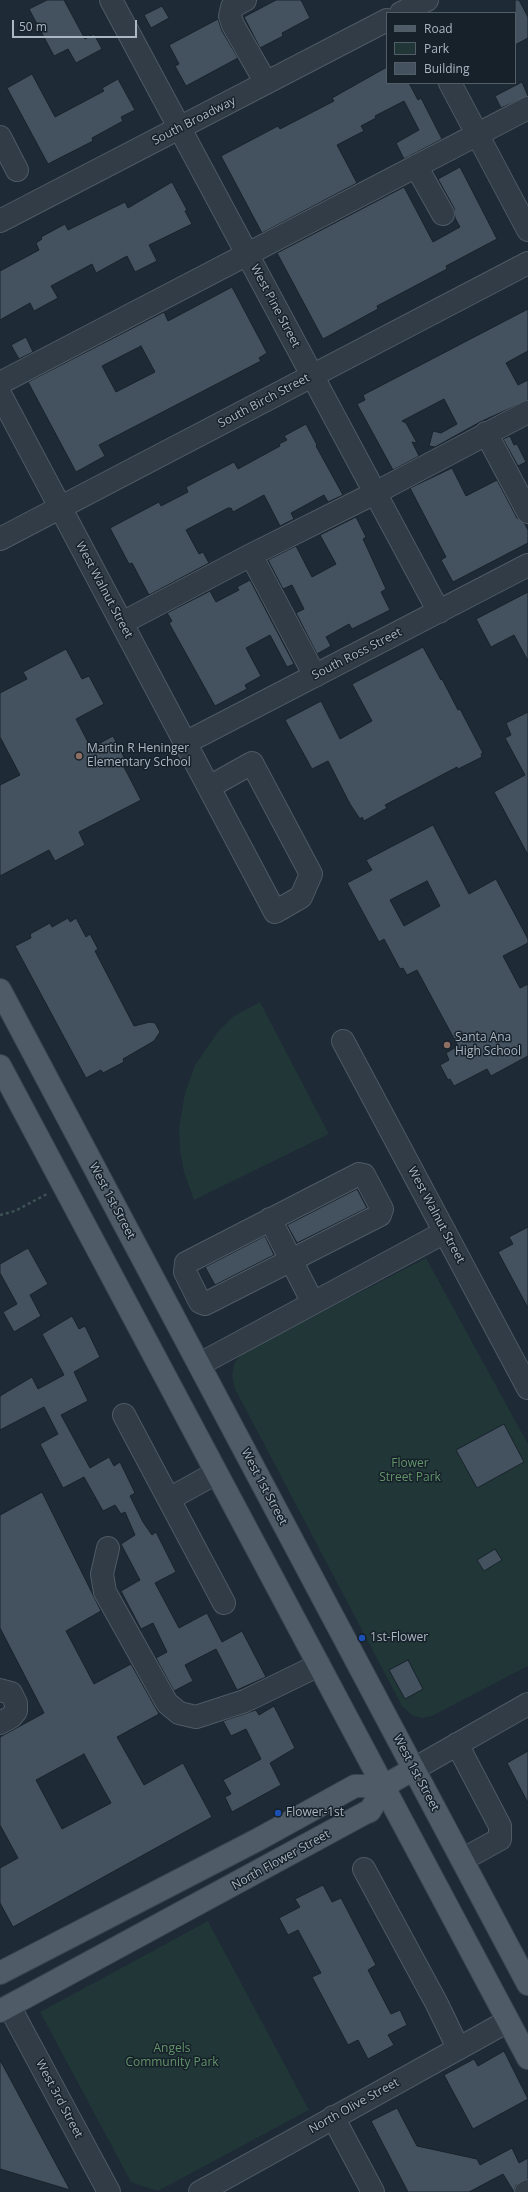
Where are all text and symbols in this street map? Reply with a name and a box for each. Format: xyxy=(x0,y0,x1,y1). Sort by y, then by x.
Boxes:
scale bar xyxy=(14,12,139,38)
legend xyxy=(386,12,516,84)
text: 50 m xyxy=(19,18,47,35)
text: Road xyxy=(424,20,453,37)
text: Park xyxy=(424,40,449,57)
text: Building xyxy=(424,60,469,77)
street label: South Broadway xyxy=(150,94,238,148)
street label: West Pine Street xyxy=(247,262,303,350)
street label: South Birch Street xyxy=(216,371,312,431)
street label: West Walnut Street xyxy=(72,539,136,641)
street label: South Ross Street xyxy=(310,625,404,683)
place label: Martin R Heninger Elementary School xyxy=(87,742,191,770)
marker: Martin R Heninger Elementary School xyxy=(74,751,84,761)
place label: Santa Ana High School xyxy=(455,1031,521,1059)
marker: Santa Ana High School xyxy=(442,1040,452,1050)
street label: West 1st Street xyxy=(86,1160,138,1242)
street label: West Walnut Street xyxy=(404,1164,468,1266)
street label: West 1st Street xyxy=(238,1446,290,1528)
park label: Flower Street Park xyxy=(379,1457,441,1485)
place label: 1st-Flower xyxy=(370,1631,428,1645)
marker: 1st-Flower xyxy=(357,1633,367,1643)
street label: West 1st Street xyxy=(390,1732,442,1814)
place label: Flower-1st xyxy=(286,1806,344,1820)
marker: Flower-1st xyxy=(273,1808,283,1818)
street label: North Flower Street xyxy=(229,1827,333,1893)
park label: Angels Community Park xyxy=(125,2042,219,2070)
street label: West 3rd Street xyxy=(32,2057,86,2141)
street label: North Olive Street xyxy=(306,2075,402,2137)

